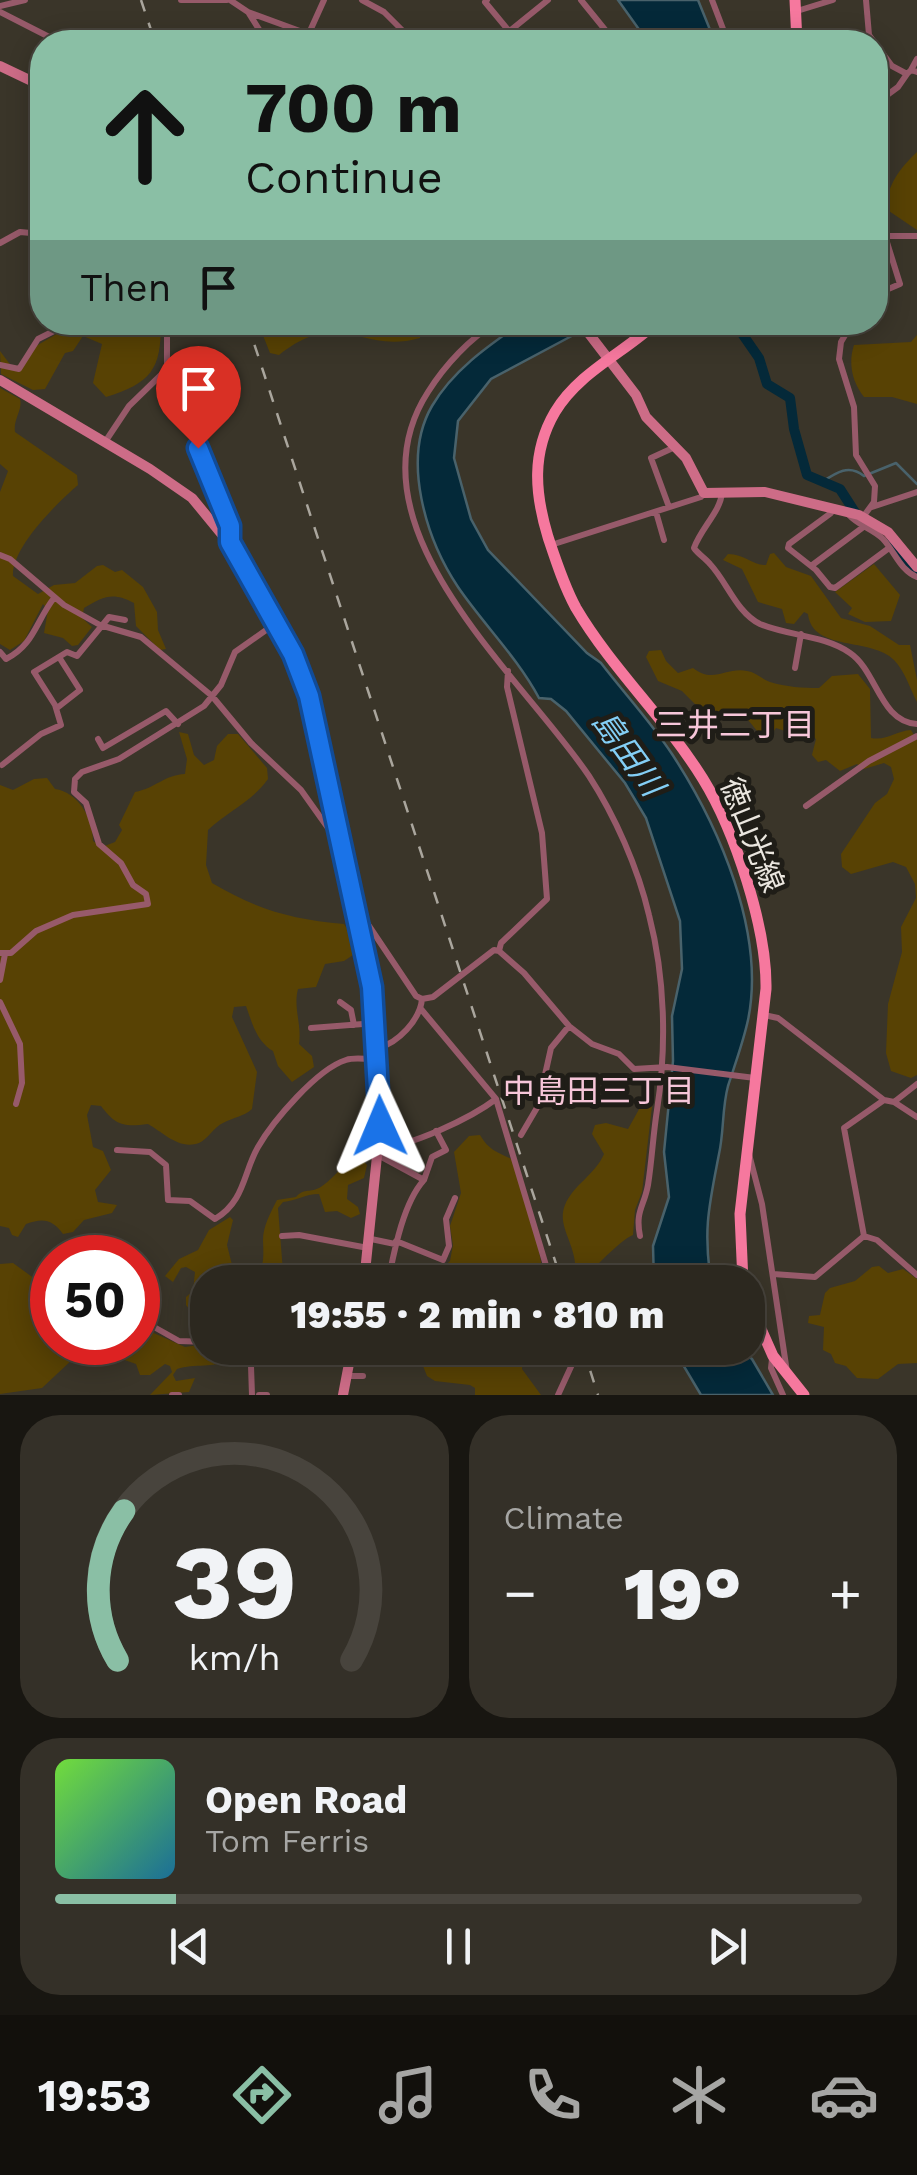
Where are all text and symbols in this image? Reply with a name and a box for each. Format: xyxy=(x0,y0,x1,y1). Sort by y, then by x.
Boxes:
text: 700 m xyxy=(245,67,462,149)
icon: ahead xyxy=(80,70,210,200)
text: Continue xyxy=(245,151,443,204)
icon: arrive xyxy=(191,260,246,315)
text: Then xyxy=(80,266,171,310)
pin xyxy=(156,346,241,449)
icon: arrive xyxy=(171,361,226,416)
water label: 島田川 xyxy=(584,703,673,805)
district label: 三井二丁目 xyxy=(655,706,815,744)
street label: 徳山光線 xyxy=(714,773,791,897)
district label: 中島田三丁目 xyxy=(503,1072,695,1110)
position arrow xyxy=(328,1074,432,1178)
speed limit sign: 50 xyxy=(30,1235,160,1365)
text: 19:55 · 2 min · 810 m xyxy=(291,1293,664,1337)
text: Climate xyxy=(504,1499,624,1537)
text: 39 xyxy=(171,1521,297,1643)
text: 19° xyxy=(624,1549,742,1637)
text: − xyxy=(504,1561,537,1625)
text: + xyxy=(829,1561,862,1625)
text: km/h xyxy=(188,1637,280,1679)
text: Open Road xyxy=(205,1778,407,1822)
text: Tom Ferris xyxy=(205,1822,369,1860)
icon: previous xyxy=(162,1919,217,1974)
icon: pause xyxy=(431,1919,486,1974)
icon: next xyxy=(700,1919,755,1974)
icon: directions xyxy=(227,2060,297,2130)
icon: music xyxy=(373,2060,443,2130)
icon: phone xyxy=(518,2060,588,2130)
icon: climate xyxy=(664,2060,734,2130)
icon: car xyxy=(809,2060,879,2130)
text: 19:53 xyxy=(38,2069,151,2122)

